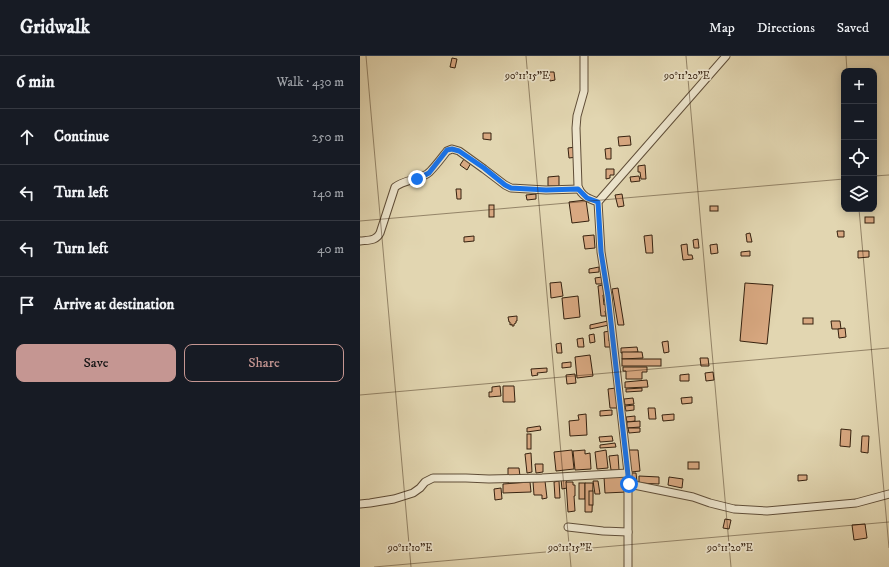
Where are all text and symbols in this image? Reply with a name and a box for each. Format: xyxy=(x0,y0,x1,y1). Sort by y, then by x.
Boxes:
text: Gridwalk xyxy=(20,16,90,39)
text: Map xyxy=(709,19,735,37)
text: Directions xyxy=(757,19,815,37)
text: Saved xyxy=(837,19,869,37)
map controls xyxy=(841,68,877,212)
button: + xyxy=(841,68,877,104)
text: 90°11'15"E xyxy=(504,70,549,82)
text: 90°11'20"E xyxy=(663,70,710,82)
text: 6 min xyxy=(16,71,55,93)
text: Walk · 430 m xyxy=(276,74,344,90)
button: − xyxy=(841,104,877,140)
icon: ahead xyxy=(16,126,38,148)
text: Continue xyxy=(54,127,109,146)
text: 250 m xyxy=(312,129,344,145)
button: locate xyxy=(841,140,877,176)
route end xyxy=(408,170,426,188)
button: layers xyxy=(841,176,877,212)
icon: left xyxy=(16,182,38,204)
text: Turn left xyxy=(54,183,108,202)
text: 140 m xyxy=(312,185,344,201)
icon: left xyxy=(16,238,38,260)
text: Turn left xyxy=(54,239,108,258)
text: 40 m xyxy=(317,241,344,257)
icon: arrive xyxy=(16,294,38,316)
text: Arrive at destination xyxy=(54,295,174,314)
button: Save xyxy=(16,344,176,382)
button: Share xyxy=(184,344,344,382)
route start xyxy=(620,475,638,493)
text: 90°11'10"E xyxy=(387,542,432,554)
text: 90°11'15"E xyxy=(547,542,592,554)
text: 90°11'20"E xyxy=(706,542,753,554)

